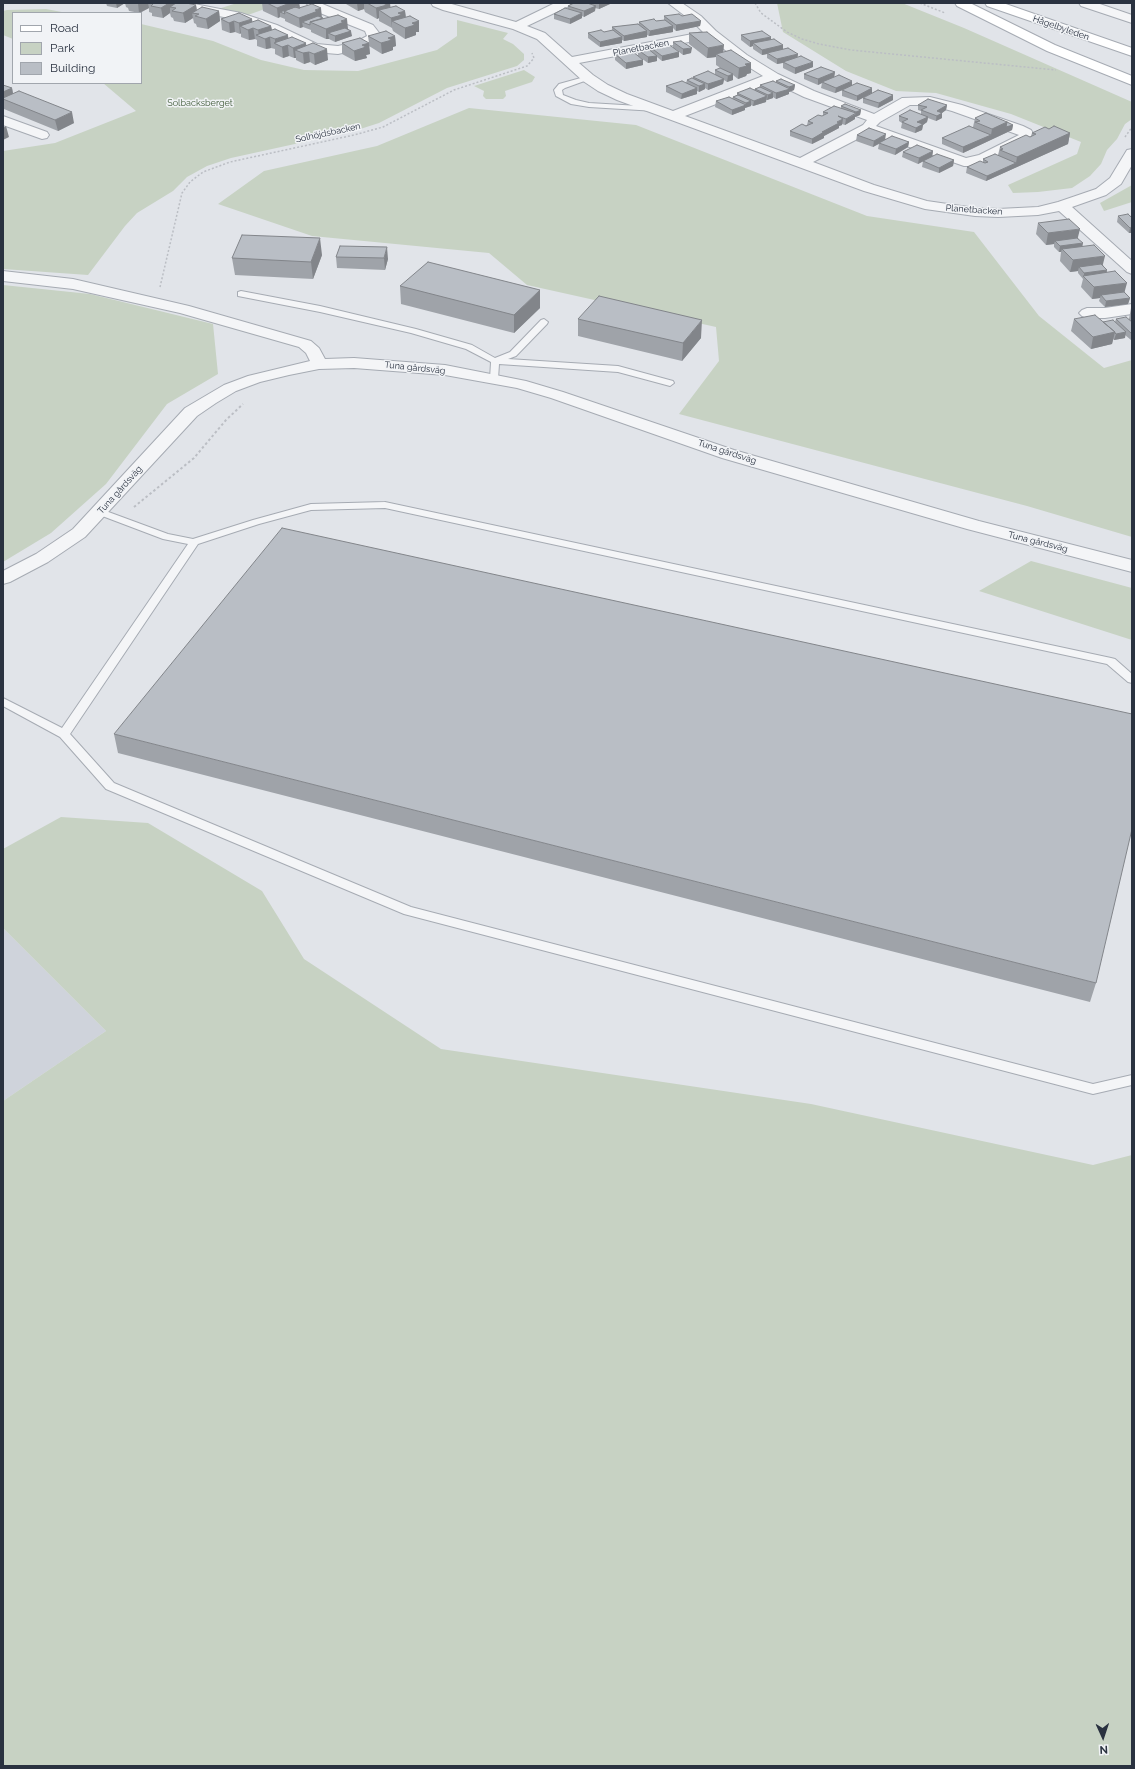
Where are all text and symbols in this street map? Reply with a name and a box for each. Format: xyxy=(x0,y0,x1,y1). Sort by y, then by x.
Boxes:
legend xyxy=(12,12,142,84)
street label: Hågelbyleden xyxy=(1031,13,1091,43)
text: Road xyxy=(50,21,79,35)
street label: Planetbacken xyxy=(612,37,670,59)
text: Park xyxy=(50,41,75,55)
text: Building xyxy=(50,61,96,75)
park label: Solbacksberget xyxy=(167,98,233,108)
street label: Solhöjdsbacken xyxy=(294,121,362,145)
street label: Planetbacken xyxy=(945,203,1003,217)
street label: Tuna gårdsväg xyxy=(384,359,446,377)
street label: Tuna gårdsväg xyxy=(696,437,758,467)
street label: Tuna gårdsväg xyxy=(96,464,144,516)
street label: Tuna gårdsväg xyxy=(1007,529,1069,555)
north arrow xyxy=(1083,1717,1123,1757)
text: N xyxy=(1099,1743,1108,1756)

